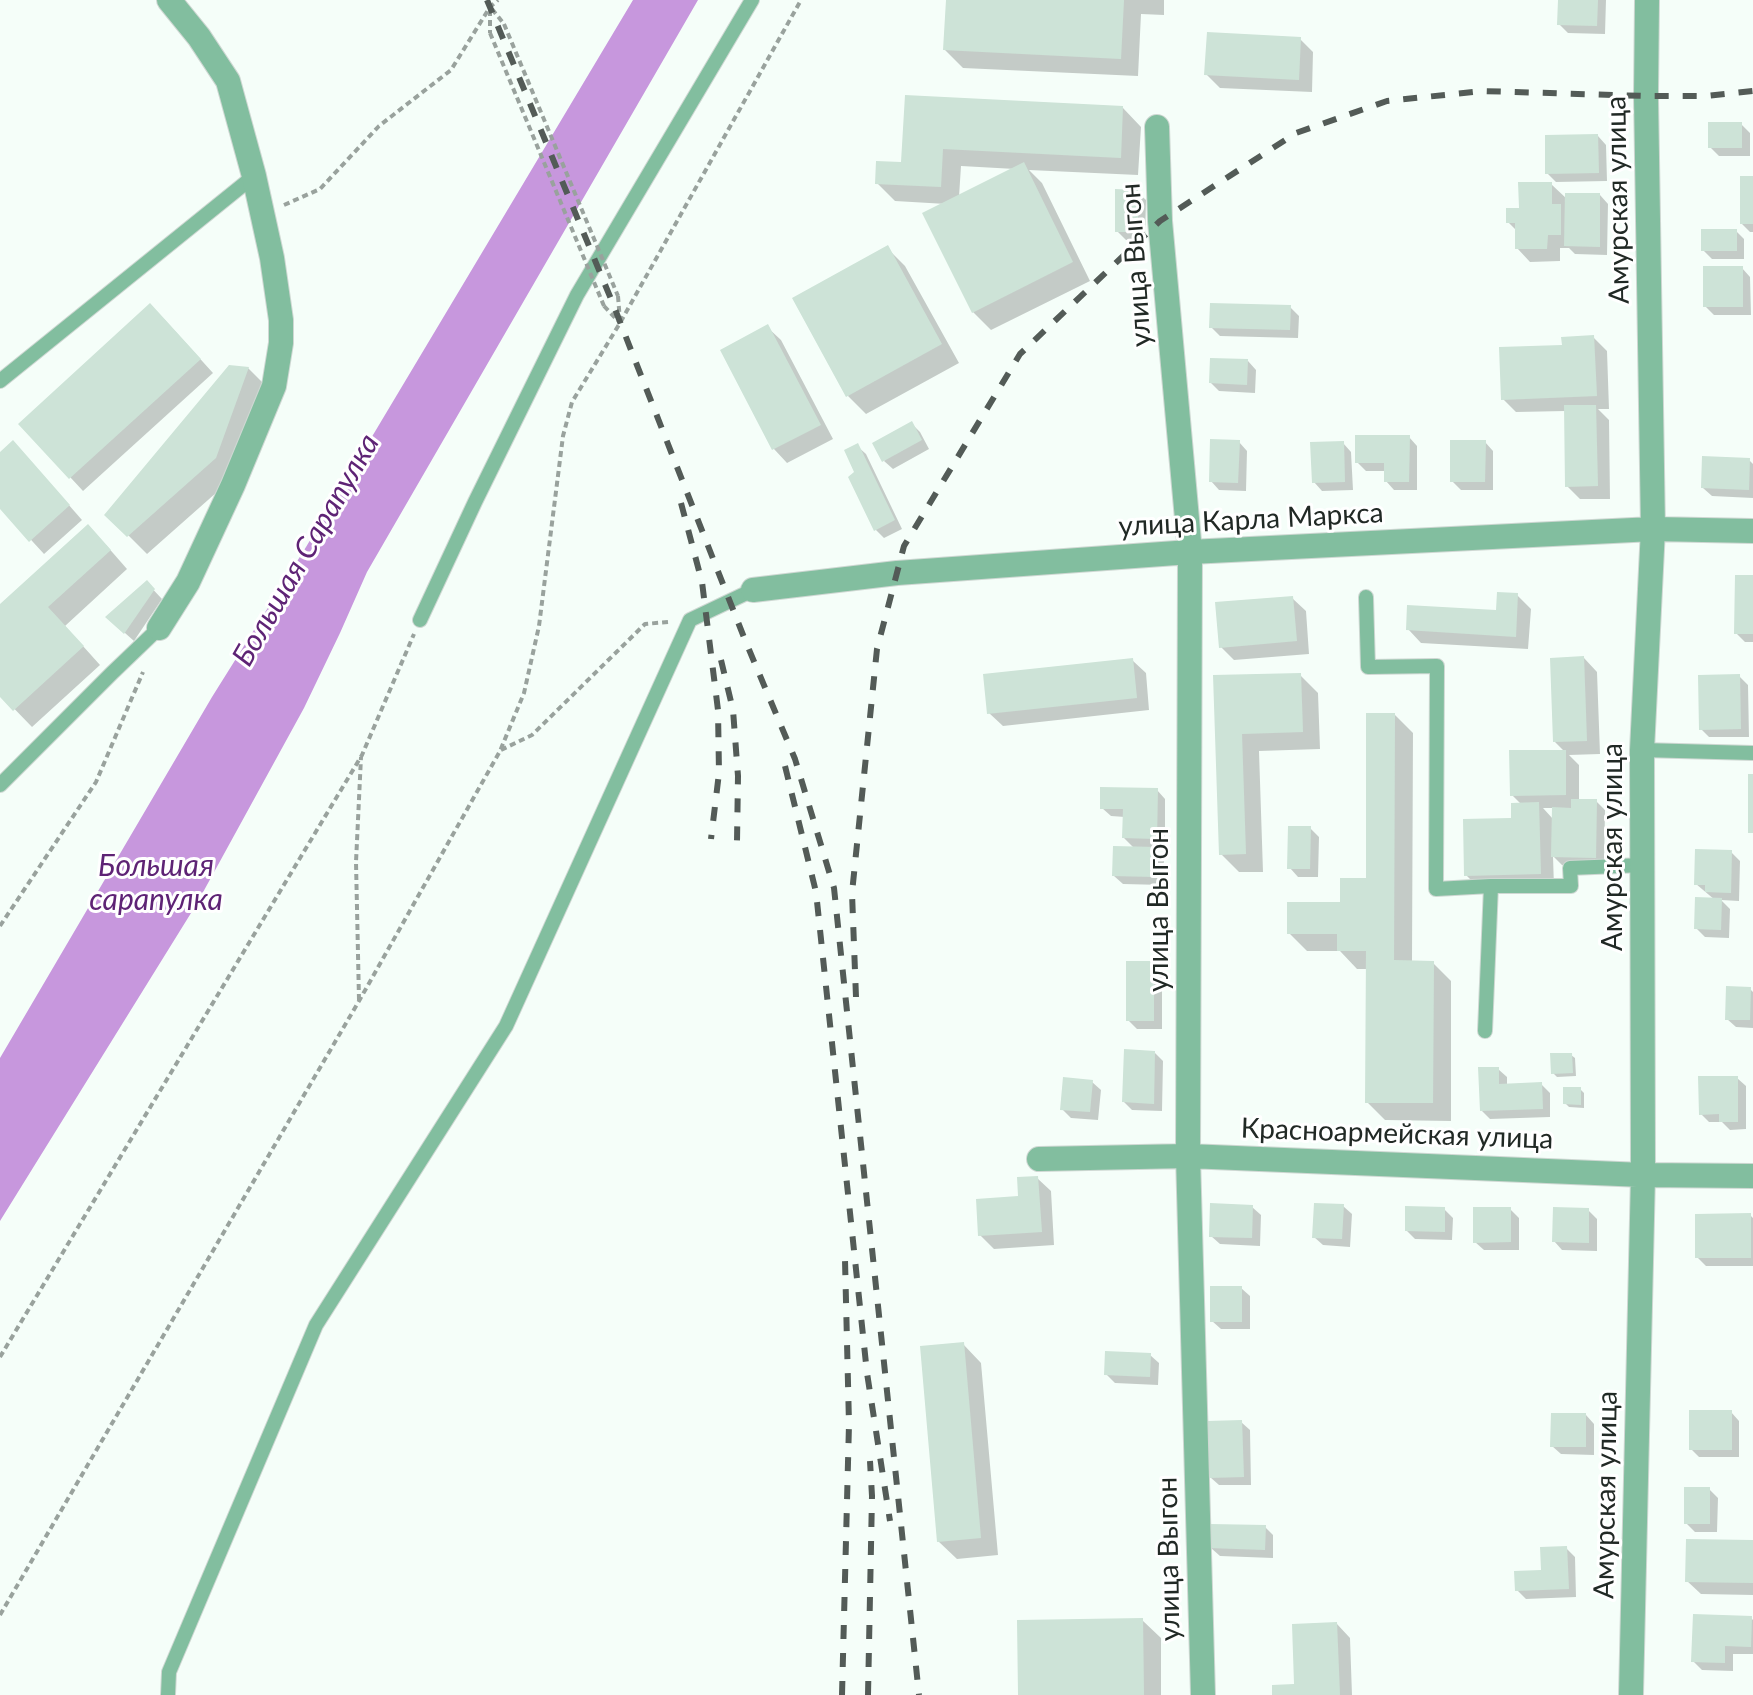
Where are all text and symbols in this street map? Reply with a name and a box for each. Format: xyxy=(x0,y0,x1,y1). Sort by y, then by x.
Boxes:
street label: Амурская улица xyxy=(1599,96,1637,304)
street label: улица Выгон xyxy=(1114,182,1158,348)
water label: Большая Сарапулка xyxy=(225,428,387,672)
street label: улица Карла Маркса xyxy=(1118,496,1384,544)
street label: Амурская улица xyxy=(1596,743,1630,951)
street label: улица Выгон xyxy=(1142,828,1176,992)
water label: Большая сарапулка xyxy=(89,848,223,918)
street label: Красноармейская улица xyxy=(1240,1112,1554,1156)
street label: Амурская улица xyxy=(1587,1391,1625,1599)
street label: улица Выгон xyxy=(1151,1477,1187,1641)

